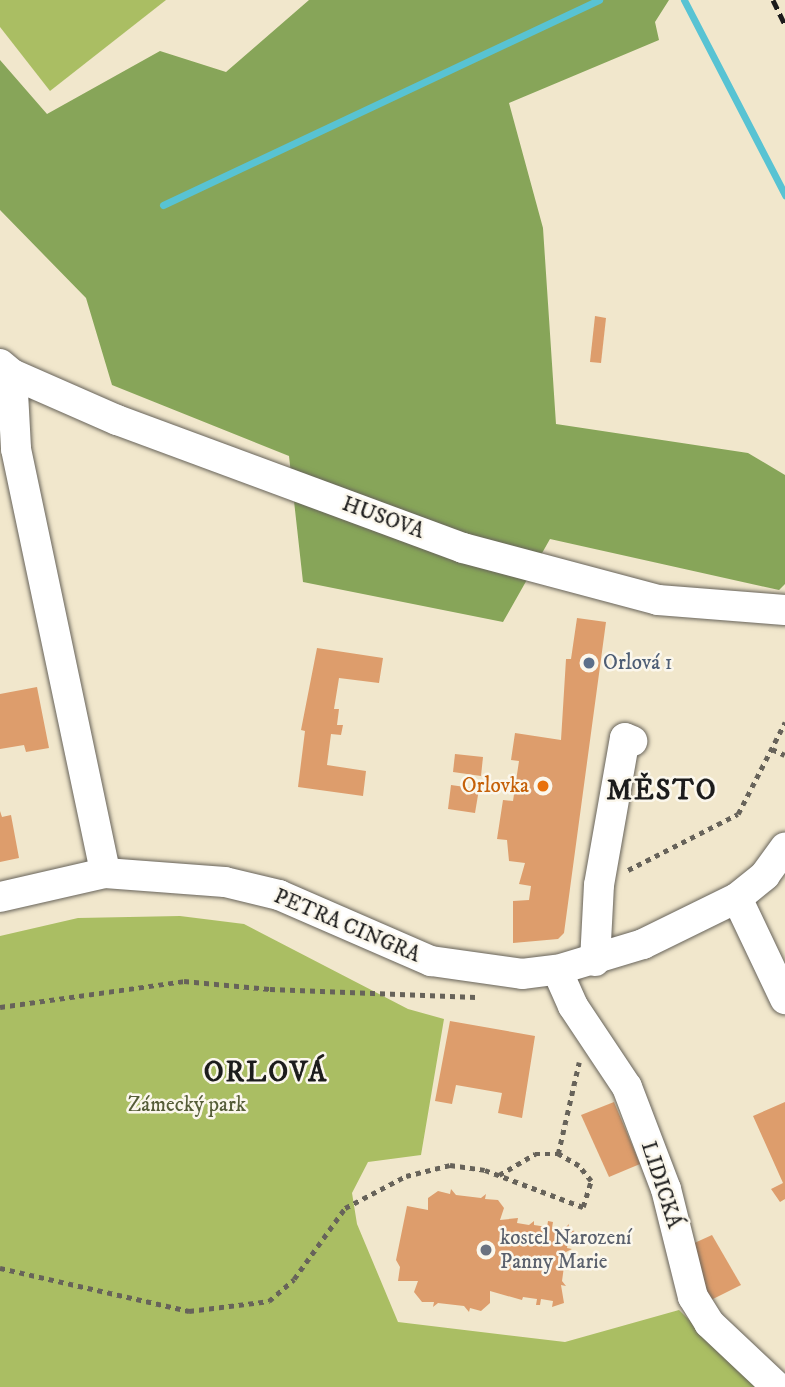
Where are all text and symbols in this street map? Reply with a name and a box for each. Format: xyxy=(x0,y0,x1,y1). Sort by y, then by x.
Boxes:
street label: HUSOVA xyxy=(339,492,427,544)
place label: Orlová 1 xyxy=(603,650,672,676)
marker: Orlová 1 xyxy=(581,655,597,671)
place label: Orlovka xyxy=(462,773,529,799)
district label: MĚSTO xyxy=(607,774,717,808)
marker: Orlovka xyxy=(535,778,551,794)
street label: PETRA CINGRA xyxy=(270,884,424,968)
district label: ORLOVÁ xyxy=(205,1056,327,1090)
park label: Zámecký park xyxy=(128,1092,246,1118)
street label: LIDICKÁ xyxy=(635,1138,687,1232)
place label: kostel Narození Panny Marie xyxy=(500,1225,632,1275)
marker: kostel Narození Panny Marie xyxy=(478,1242,494,1258)

